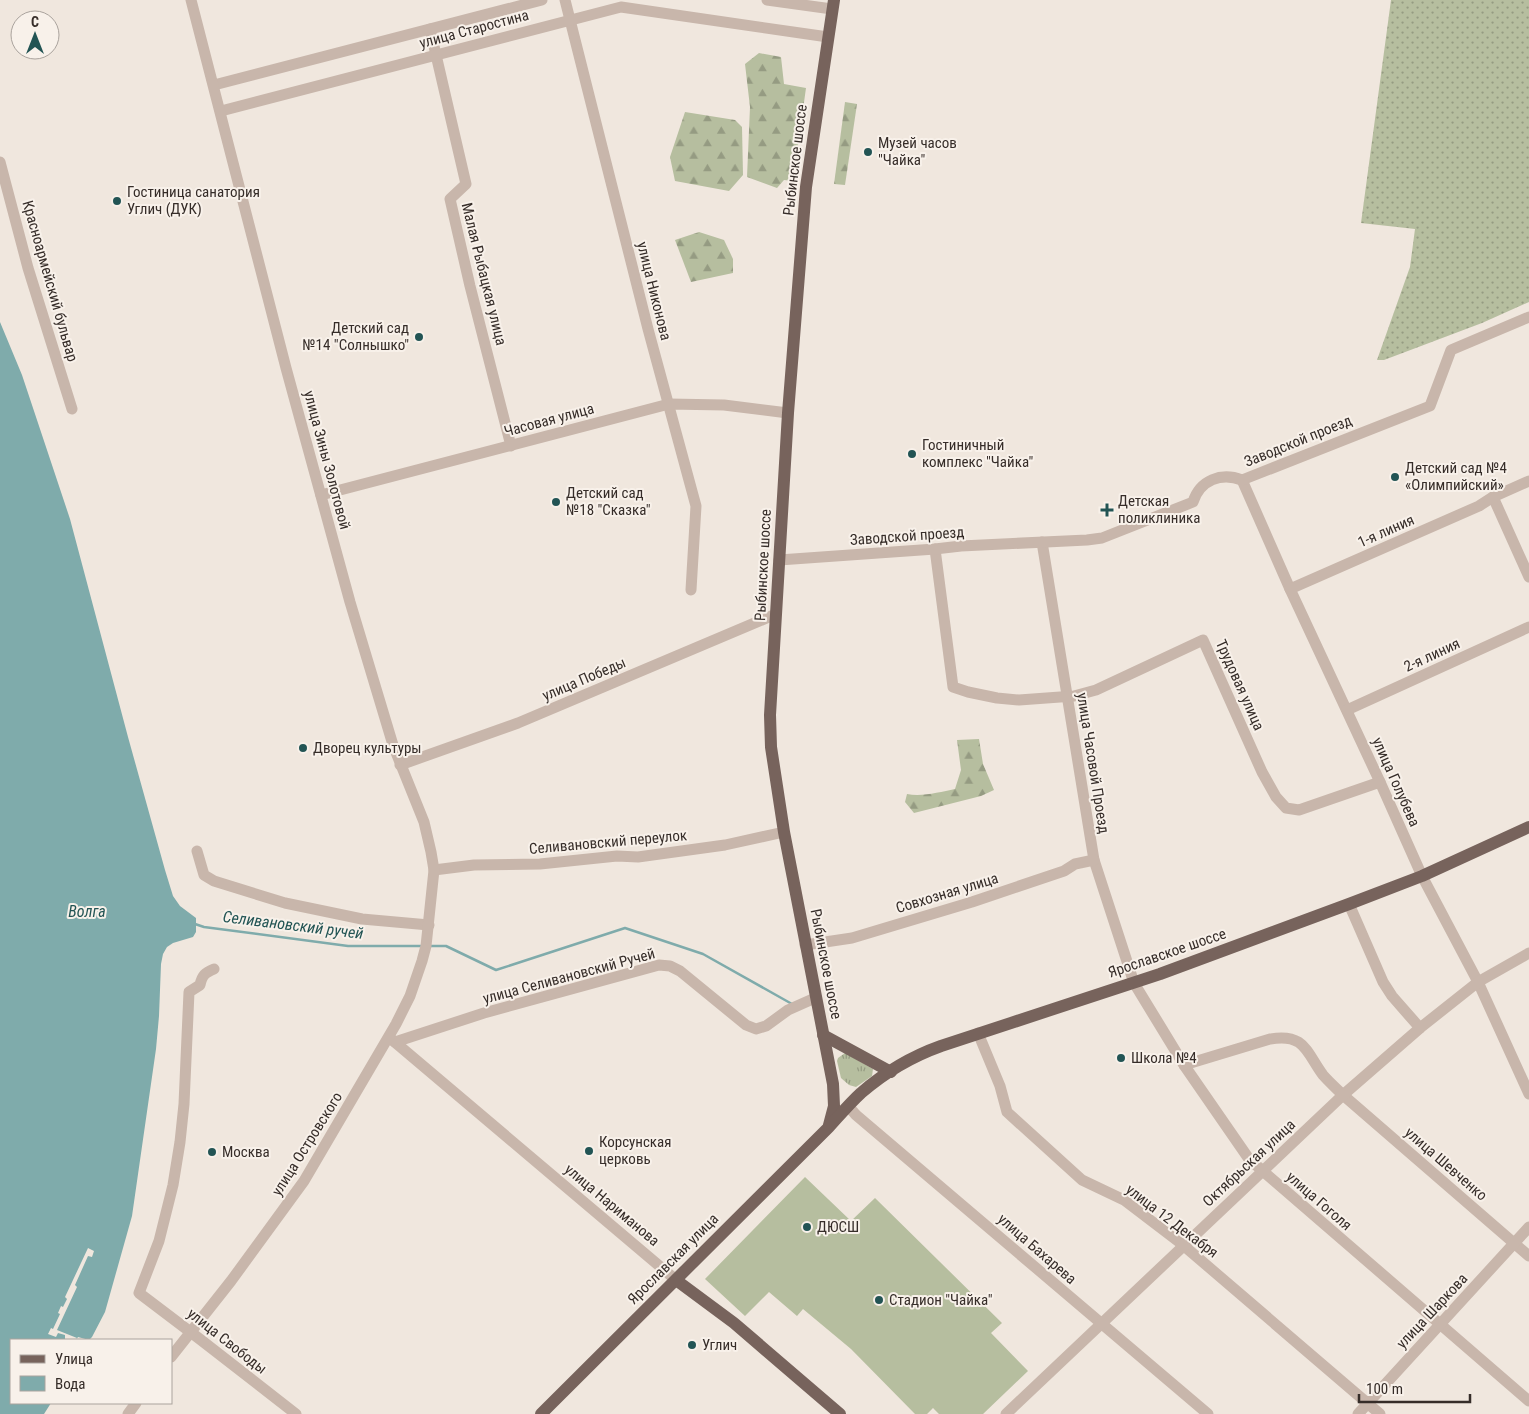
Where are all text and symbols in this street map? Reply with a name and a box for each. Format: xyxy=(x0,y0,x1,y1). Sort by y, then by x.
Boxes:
street label: улица Старостина xyxy=(417,6,531,52)
north arrow xyxy=(10,10,60,60)
text: С xyxy=(31,14,39,30)
street label: Рыбинское шоссе xyxy=(779,103,811,217)
place label: Музей часов "Чайка" xyxy=(878,134,957,169)
marker: Музей часов "Чайка" xyxy=(862,146,874,158)
place label: Гостиница санатория Углич (ДУК) xyxy=(127,183,260,218)
marker: Гостиница санатория Углич (ДУК) xyxy=(111,195,123,207)
street label: Красноармейский бульвар xyxy=(18,198,82,364)
street label: Малая Рыбацкая улица xyxy=(458,201,510,347)
street label: улица Никонова xyxy=(633,240,675,342)
place label: Детский сад №14 "Солнышко" xyxy=(302,319,409,354)
marker: Детский сад №14 "Солнышко" xyxy=(413,331,425,343)
street label: улица Зины Золотовой xyxy=(300,389,354,531)
street label: Часовая улица xyxy=(502,399,596,441)
street label: Заводской проезд xyxy=(1242,411,1354,471)
place label: Гостиничный комплекс "Чайка" xyxy=(922,436,1034,471)
marker: Гостиничный комплекс "Чайка" xyxy=(906,448,918,460)
place label: Детский сад №4 «Олимпийский» xyxy=(1405,459,1507,494)
marker: Детский сад №4 «Олимпийский» xyxy=(1389,471,1401,483)
place label: Детский сад №18 "Сказка" xyxy=(566,484,651,519)
place label: Детская поликлиника xyxy=(1118,492,1201,527)
marker: Детский сад №18 "Сказка" xyxy=(550,496,562,508)
marker: Детская поликлиника xyxy=(1100,503,1114,517)
street label: Рыбинское шоссе xyxy=(751,509,775,621)
street label: 1-я линия xyxy=(1355,511,1417,551)
street label: Заводской проезд xyxy=(849,523,965,549)
street label: 2-я линия xyxy=(1401,634,1463,676)
street label: Трудовая улица xyxy=(1212,637,1268,733)
street label: улица Победы xyxy=(539,653,629,705)
street label: улица Часовой Проезд xyxy=(1073,691,1113,835)
street label: улица Голубева xyxy=(1368,734,1424,830)
place label: Дворец культуры xyxy=(313,739,422,757)
marker: Дворец культуры xyxy=(297,742,309,754)
street label: Селивановский переулок xyxy=(528,826,688,858)
street label: Совхозная улица xyxy=(894,869,1000,917)
water label: Волга xyxy=(68,902,106,921)
water label: Селивановский ручей xyxy=(222,907,364,943)
street label: Рыбинское шоссе xyxy=(806,907,846,1021)
street label: Ярославское шоссе xyxy=(1106,924,1228,982)
street label: улица Селивановский Ручей xyxy=(481,944,657,1008)
place label: Школа №4 xyxy=(1131,1049,1197,1067)
marker: Школа №4 xyxy=(1115,1052,1127,1064)
street label: улица Островского xyxy=(268,1089,346,1199)
street label: Октябрьская улица xyxy=(1199,1116,1299,1210)
street label: улица Шевченко xyxy=(1401,1123,1491,1205)
place label: Корсунская церковь xyxy=(599,1133,672,1168)
place label: Москва xyxy=(222,1143,270,1161)
marker: Корсунская церковь xyxy=(583,1145,595,1157)
marker: Москва xyxy=(206,1146,218,1158)
street label: улица Нариманова xyxy=(561,1160,663,1250)
street label: улица Гоголя xyxy=(1283,1168,1355,1234)
street label: улица 12 Декабря xyxy=(1122,1180,1222,1262)
street label: Ярославская улица xyxy=(624,1210,722,1308)
street label: улица Бахарева xyxy=(994,1210,1080,1288)
place label: ДЮСШ xyxy=(817,1218,859,1236)
marker: ДЮСШ xyxy=(801,1221,813,1233)
street label: улица Шаркова xyxy=(1393,1270,1471,1352)
place label: Стадион "Чайка" xyxy=(889,1291,993,1309)
marker: Стадион "Чайка" xyxy=(873,1294,885,1306)
street label: улица Свободы xyxy=(184,1304,270,1378)
place label: Углич xyxy=(702,1336,737,1354)
legend xyxy=(10,1339,172,1404)
marker: Углич xyxy=(686,1339,698,1351)
text: Улица xyxy=(55,1350,93,1368)
scale bar xyxy=(1359,1372,1470,1404)
text: Вода xyxy=(55,1375,85,1393)
text: 100 m xyxy=(1366,1380,1403,1398)

